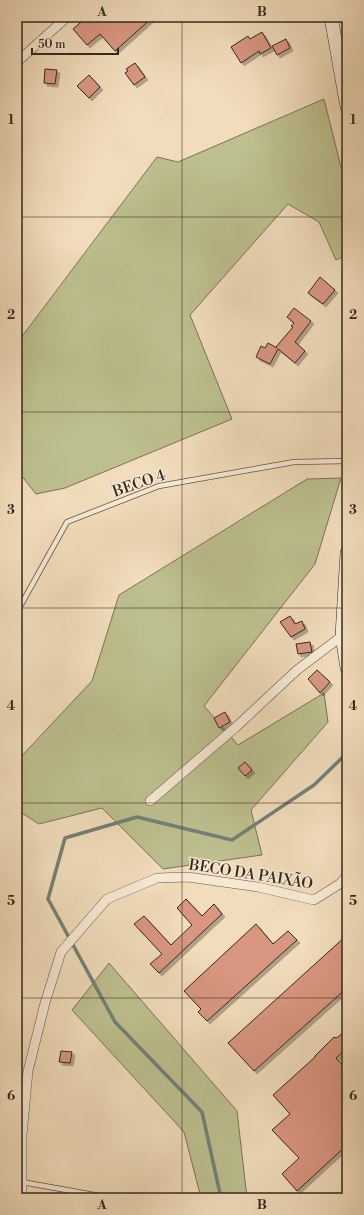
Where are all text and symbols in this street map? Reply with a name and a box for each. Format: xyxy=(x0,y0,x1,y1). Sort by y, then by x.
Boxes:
text: A xyxy=(96,4,107,20)
text: B xyxy=(257,4,267,20)
scale bar xyxy=(32,30,118,56)
text: 50 m xyxy=(38,37,66,52)
text: 1 xyxy=(8,112,15,128)
text: 1 xyxy=(350,112,357,128)
text: 2 xyxy=(7,307,15,323)
text: 2 xyxy=(349,307,357,323)
street label: BECO 4 xyxy=(109,466,168,502)
text: 3 xyxy=(7,502,15,518)
text: 3 xyxy=(349,502,357,518)
text: 4 xyxy=(7,698,16,714)
text: 4 xyxy=(349,698,358,714)
street label: BECO DA PAIXÃO xyxy=(187,854,315,894)
text: 5 xyxy=(7,893,15,909)
text: 5 xyxy=(349,893,357,909)
text: 6 xyxy=(7,1088,15,1104)
text: 6 xyxy=(349,1088,357,1104)
text: A xyxy=(96,1197,107,1213)
text: B xyxy=(257,1197,267,1213)

